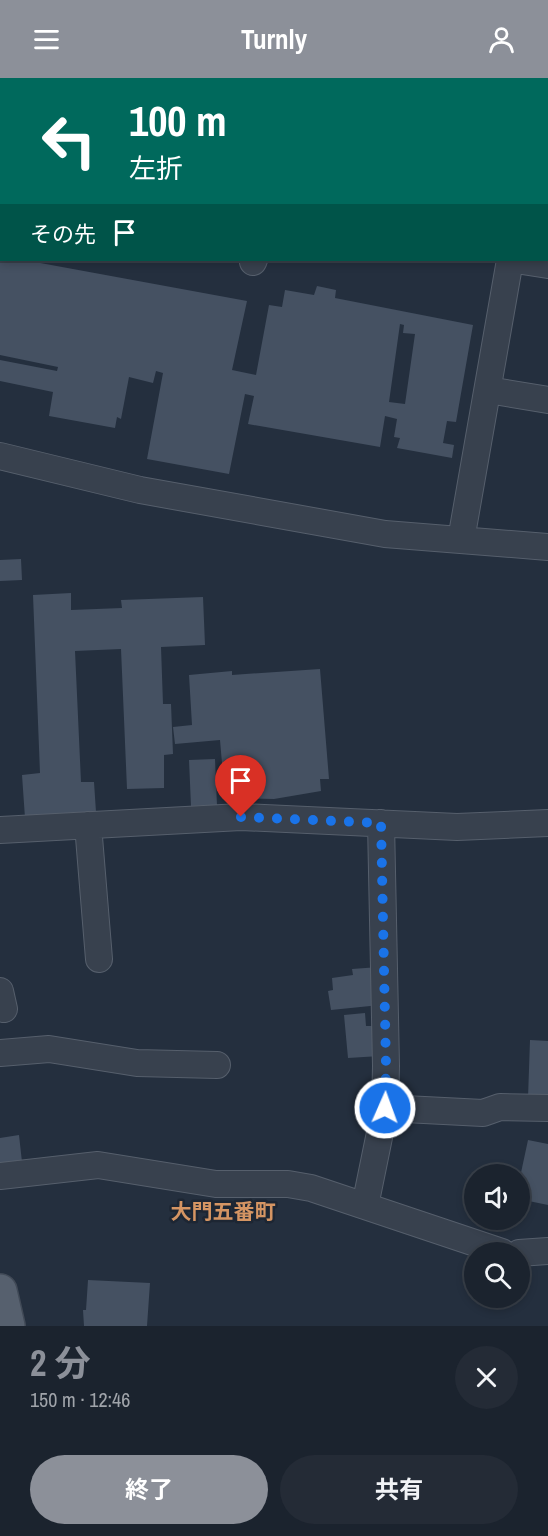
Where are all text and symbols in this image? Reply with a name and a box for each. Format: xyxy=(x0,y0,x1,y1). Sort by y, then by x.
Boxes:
text: Turnly xyxy=(241,21,307,57)
icon: menu xyxy=(30,23,63,56)
icon: person xyxy=(485,23,518,56)
text: 100 m xyxy=(129,93,227,149)
icon: left xyxy=(30,102,108,180)
text: 左折 xyxy=(129,150,183,186)
icon: arrive xyxy=(108,216,141,249)
text: その先 xyxy=(30,219,96,249)
pin xyxy=(215,755,266,817)
icon: arrive xyxy=(224,764,257,797)
position arrow xyxy=(353,1076,417,1140)
map controls xyxy=(464,1164,530,1308)
button: sound xyxy=(464,1164,530,1230)
district label: 大門五番町 xyxy=(171,1197,276,1226)
button: search xyxy=(464,1242,530,1308)
text: 2 分 xyxy=(30,1339,91,1387)
button: close xyxy=(455,1346,518,1409)
text: 150 m · 12:46 xyxy=(30,1386,130,1413)
button: 終了 xyxy=(30,1455,268,1524)
button: 共有 xyxy=(280,1455,518,1524)

